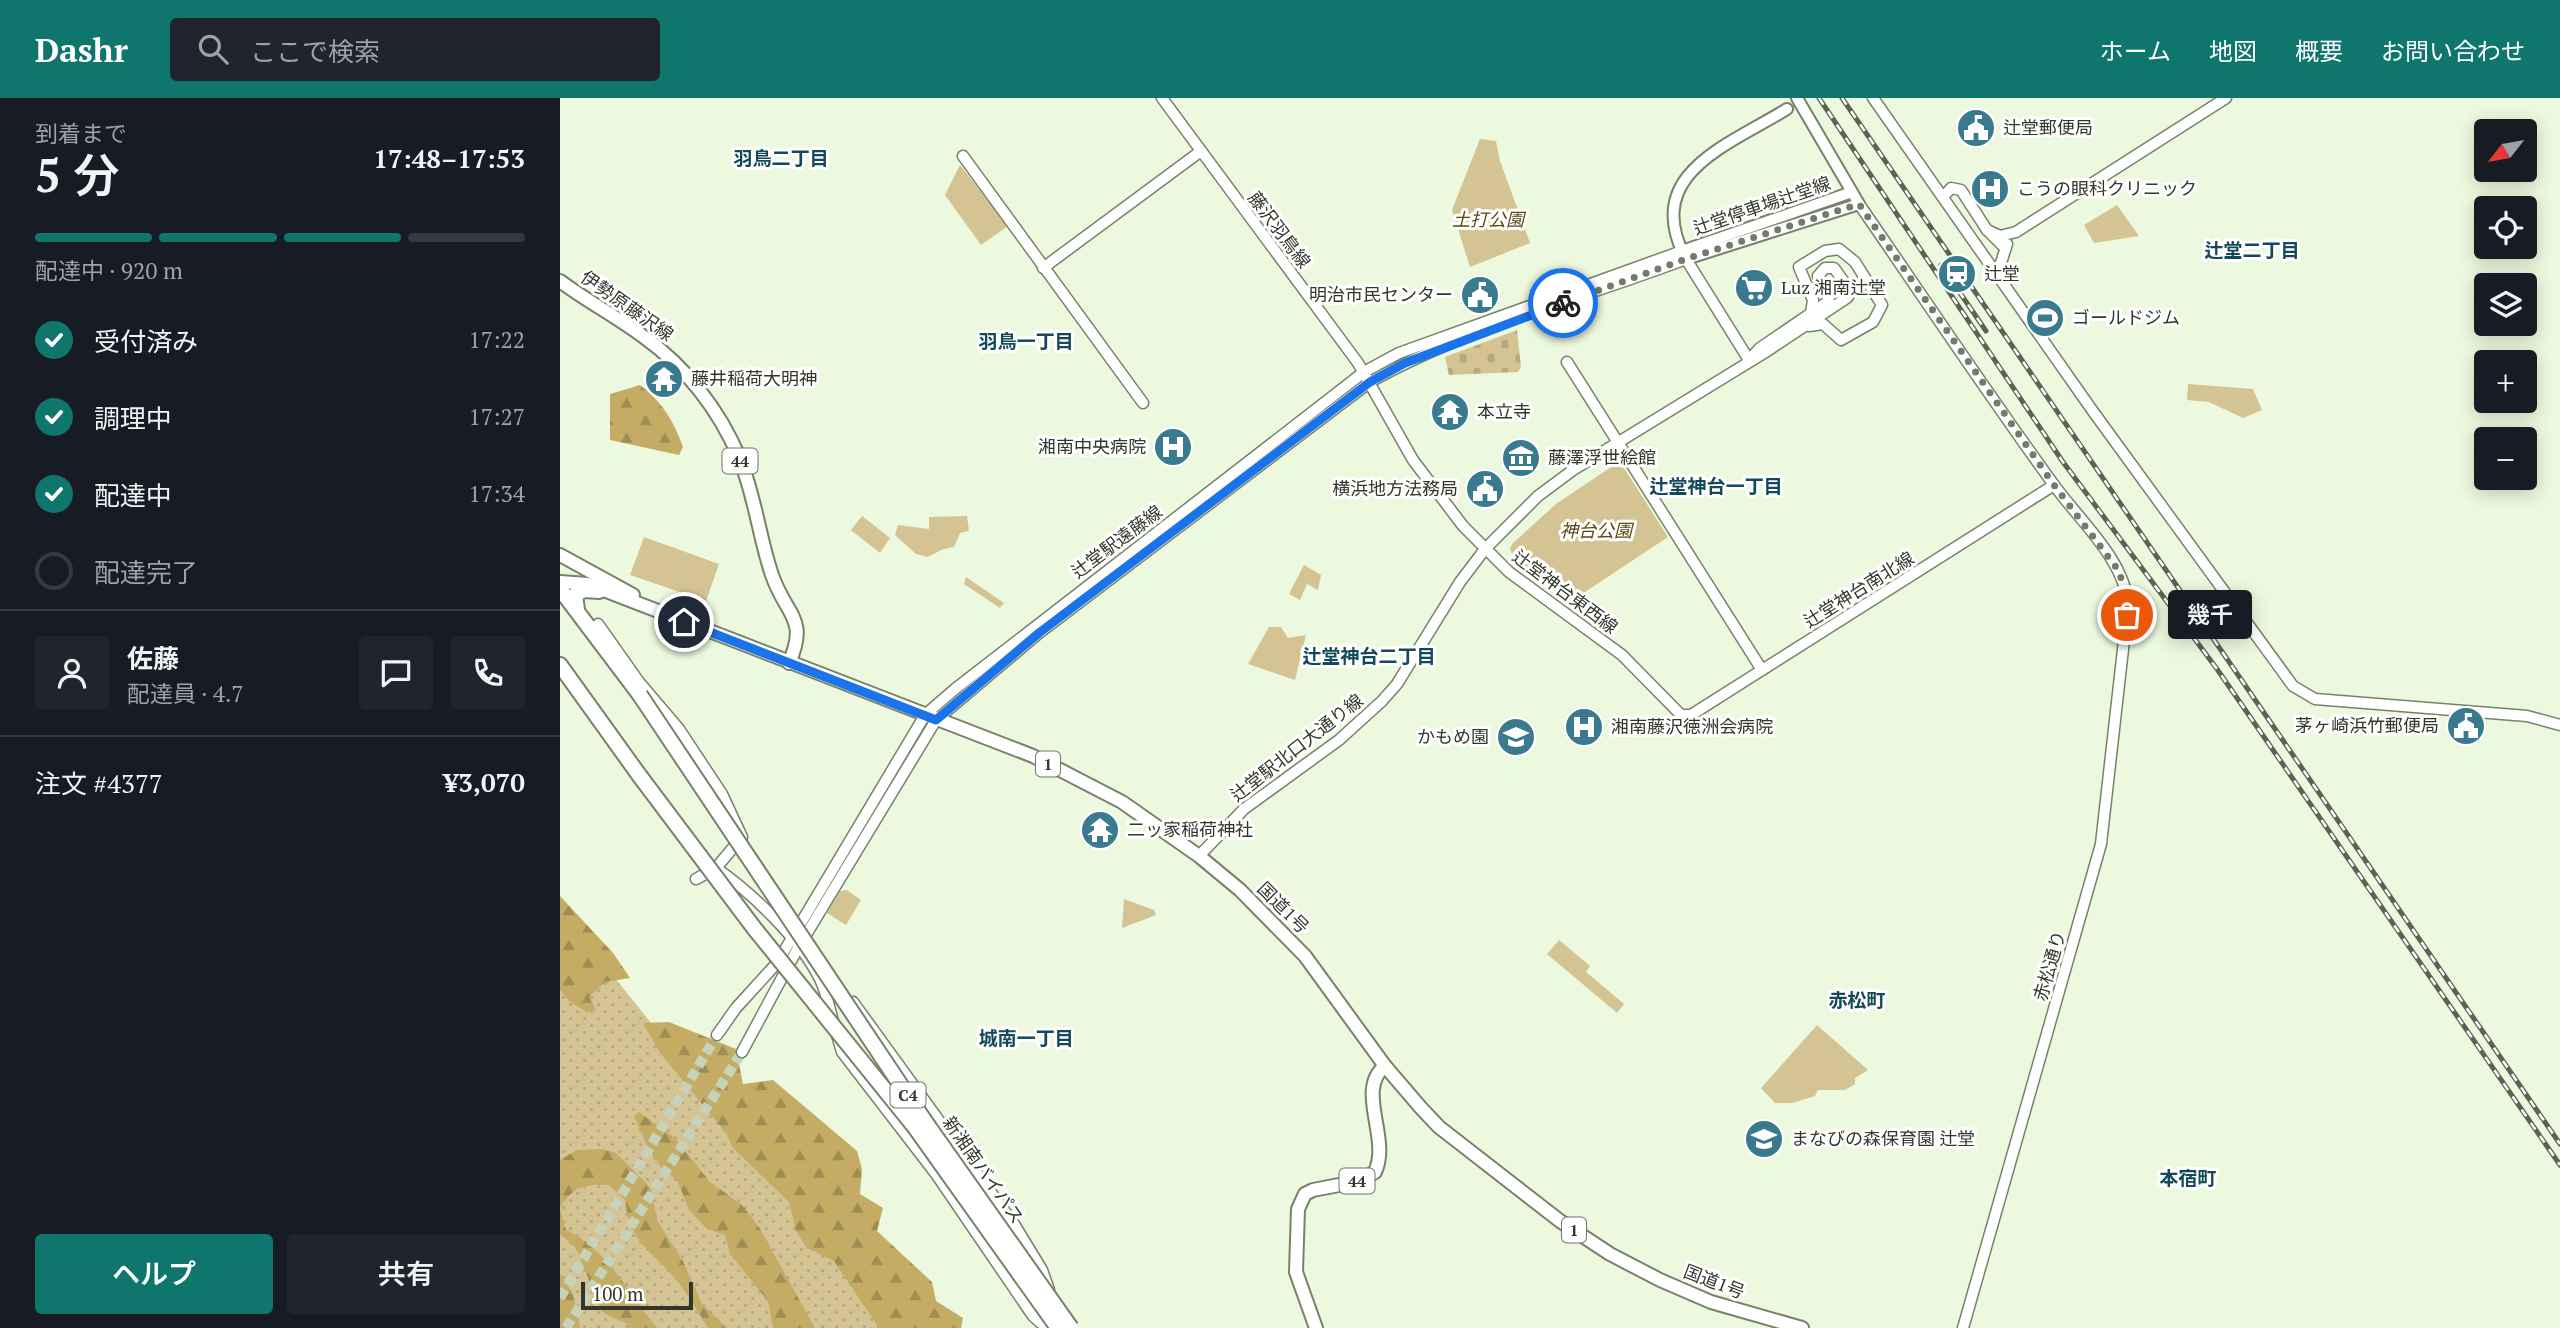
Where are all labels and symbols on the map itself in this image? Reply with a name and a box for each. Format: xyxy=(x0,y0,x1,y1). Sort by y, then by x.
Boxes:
public building icon: 辻堂郵便局 xyxy=(1955,107,1997,149)
place label: 辻堂郵便局 xyxy=(2003,115,2093,139)
north arrow xyxy=(2474,119,2538,182)
district label: 羽鳥二丁目 xyxy=(733,145,829,170)
hospital icon: こうの眼科クリニック xyxy=(1969,168,2011,210)
street label: 辻堂停車場辻堂線 xyxy=(1690,170,1834,240)
place label: こうの眼科クリニック xyxy=(2017,176,2197,200)
street label: 藤沢羽鳥線 xyxy=(1243,186,1316,273)
park label: 土打公園 xyxy=(1452,207,1527,231)
district label: 辻堂二丁目 xyxy=(2204,237,2300,262)
station icon: 辻堂 xyxy=(1936,253,1978,295)
place label: 辻堂 xyxy=(1984,261,2020,285)
street label: 伊勢原藤沢線 xyxy=(576,264,679,346)
supermarket icon: Luz 湘南辻堂 xyxy=(1733,267,1775,309)
courier xyxy=(1528,268,1598,338)
public building icon: 明治市民センター xyxy=(1459,274,1501,316)
place label: Luz 湘南辻堂 xyxy=(1781,275,1886,299)
place label: 明治市民センター xyxy=(1309,282,1453,306)
sports icon: ゴールドジム xyxy=(2024,297,2066,339)
place label: ゴールドジム xyxy=(2072,305,2180,329)
district label: 羽鳥一丁目 xyxy=(978,328,1074,353)
temple icon: 藤井稲荷大明神 xyxy=(643,358,685,400)
place label: 藤井稲荷大明神 xyxy=(691,366,817,390)
temple icon: 本立寺 xyxy=(1429,391,1471,433)
place label: 本立寺 xyxy=(1477,399,1531,423)
hospital icon: 湘南中央病院 xyxy=(1152,426,1194,468)
place label: 湘南中央病院 xyxy=(1038,434,1146,458)
museum icon: 藤澤浮世絵館 xyxy=(1500,437,1542,479)
place label: 藤澤浮世絵館 xyxy=(1548,445,1656,469)
road number: 44 xyxy=(722,448,758,474)
public building icon: 横浜地方法務局 xyxy=(1464,468,1506,510)
district label: 辻堂神台一丁目 xyxy=(1649,473,1783,498)
place label: 横浜地方法務局 xyxy=(1332,476,1458,500)
street label: 辻堂駅遠藤線 xyxy=(1066,499,1167,583)
park label: 神台公園 xyxy=(1560,518,1635,542)
street label: 辻堂神台東西線 xyxy=(1508,544,1623,639)
street label: 辻堂神台南北線 xyxy=(1799,546,1918,633)
pin xyxy=(2097,585,2157,645)
callout: 幾千 xyxy=(2169,590,2253,640)
pin xyxy=(654,592,714,652)
district label: 辻堂神台二丁目 xyxy=(1302,643,1436,668)
street label: 辻堂駅北口大通り線 xyxy=(1225,688,1368,807)
public building icon: 茅ヶ崎浜竹郵便局 xyxy=(2445,705,2487,747)
hospital icon: 湘南藤沢徳洲会病院 xyxy=(1563,706,1605,748)
place label: 茅ヶ崎浜竹郵便局 xyxy=(2295,713,2439,737)
place label: 湘南藤沢徳洲会病院 xyxy=(1611,714,1773,738)
school or university icon: かもめ園 xyxy=(1495,716,1537,758)
place label: かもめ園 xyxy=(1417,724,1489,748)
road number: 1 xyxy=(1036,751,1060,776)
temple icon: 二ッ家稲荷神社 xyxy=(1079,809,1121,851)
place label: 二ッ家稲荷神社 xyxy=(1127,817,1253,841)
street label: 国道1号 xyxy=(1253,876,1315,938)
street label: 赤松通り xyxy=(2028,928,2070,1004)
district label: 赤松町 xyxy=(1828,987,1886,1012)
district label: 城南一丁目 xyxy=(978,1025,1074,1050)
road number: C4 xyxy=(890,1082,926,1107)
street label: 新湘南バイパス xyxy=(938,1111,1030,1228)
school or university icon: まなびの森保育園 辻堂 xyxy=(1743,1118,1785,1160)
place label: まなびの森保育園 辻堂 xyxy=(1791,1126,1975,1150)
district label: 本宿町 xyxy=(2159,1165,2217,1190)
road number: 44 xyxy=(1340,1168,1374,1194)
road number: 1 xyxy=(1562,1218,1586,1242)
street label: 国道1号 xyxy=(1680,1258,1748,1304)
scale bar xyxy=(581,1279,693,1311)

